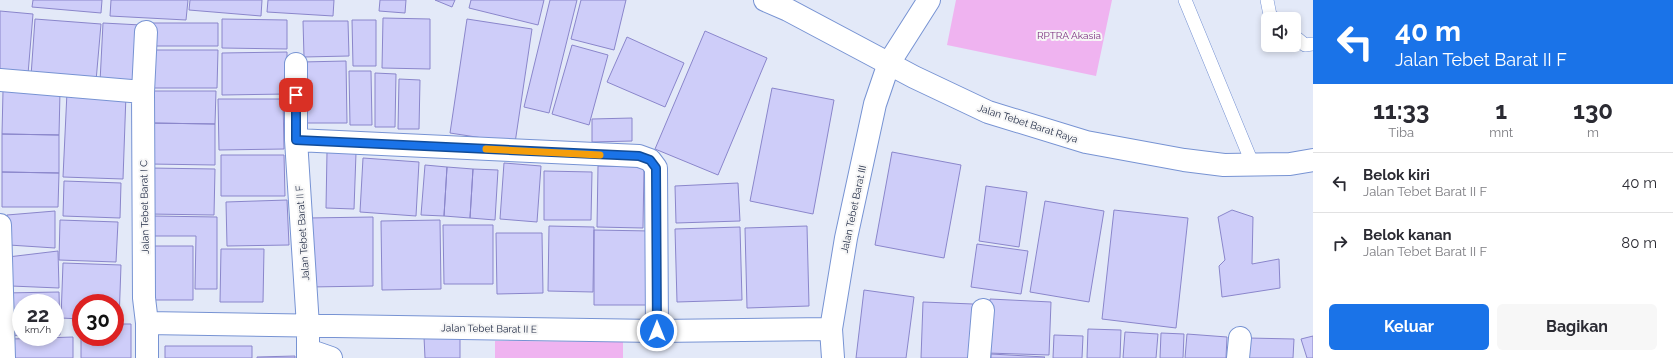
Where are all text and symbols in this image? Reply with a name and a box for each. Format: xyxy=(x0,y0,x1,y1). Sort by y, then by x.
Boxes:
map controls xyxy=(1261,12,1301,52)
button: sound xyxy=(1261,12,1301,52)
text: 40 m xyxy=(1395,15,1461,48)
icon: left xyxy=(1329,16,1381,68)
park label: RPTRA Akasia xyxy=(1037,30,1101,41)
text: Jalan Tebet Barat II F xyxy=(1395,49,1567,70)
pin xyxy=(279,78,313,112)
icon: arrive xyxy=(285,84,307,106)
text: 11:33 xyxy=(1373,96,1429,125)
text: 1 xyxy=(1495,96,1507,125)
text: 130 xyxy=(1573,96,1613,125)
street label: Jalan Tebet Barat Raya xyxy=(976,102,1079,145)
text: Tiba xyxy=(1388,125,1414,140)
text: mnt xyxy=(1489,125,1513,140)
text: m xyxy=(1587,125,1599,140)
street label: Jalan Tebet Barat I C xyxy=(138,160,151,254)
street label: Jalan Tebet Barat III xyxy=(839,164,868,254)
text: Belok kiri xyxy=(1363,166,1430,184)
icon: left xyxy=(1329,172,1351,194)
text: 40 m xyxy=(1622,174,1657,192)
text: Jalan Tebet Barat II F xyxy=(1363,184,1487,199)
street label: Jalan Tebet Barat II F xyxy=(294,185,311,281)
text: Belok kanan xyxy=(1363,226,1452,244)
icon: right xyxy=(1329,232,1351,254)
text: 80 m xyxy=(1621,234,1657,252)
text: Jalan Tebet Barat II F xyxy=(1363,244,1487,259)
speed limit sign: 30 xyxy=(72,294,124,346)
text: 22 xyxy=(27,303,49,327)
button: Keluar xyxy=(1329,304,1489,350)
button: Bagikan xyxy=(1497,304,1657,350)
position arrow xyxy=(636,310,678,352)
street label: Jalan Tebet Barat II E xyxy=(441,322,537,335)
text: km/h xyxy=(25,324,51,335)

